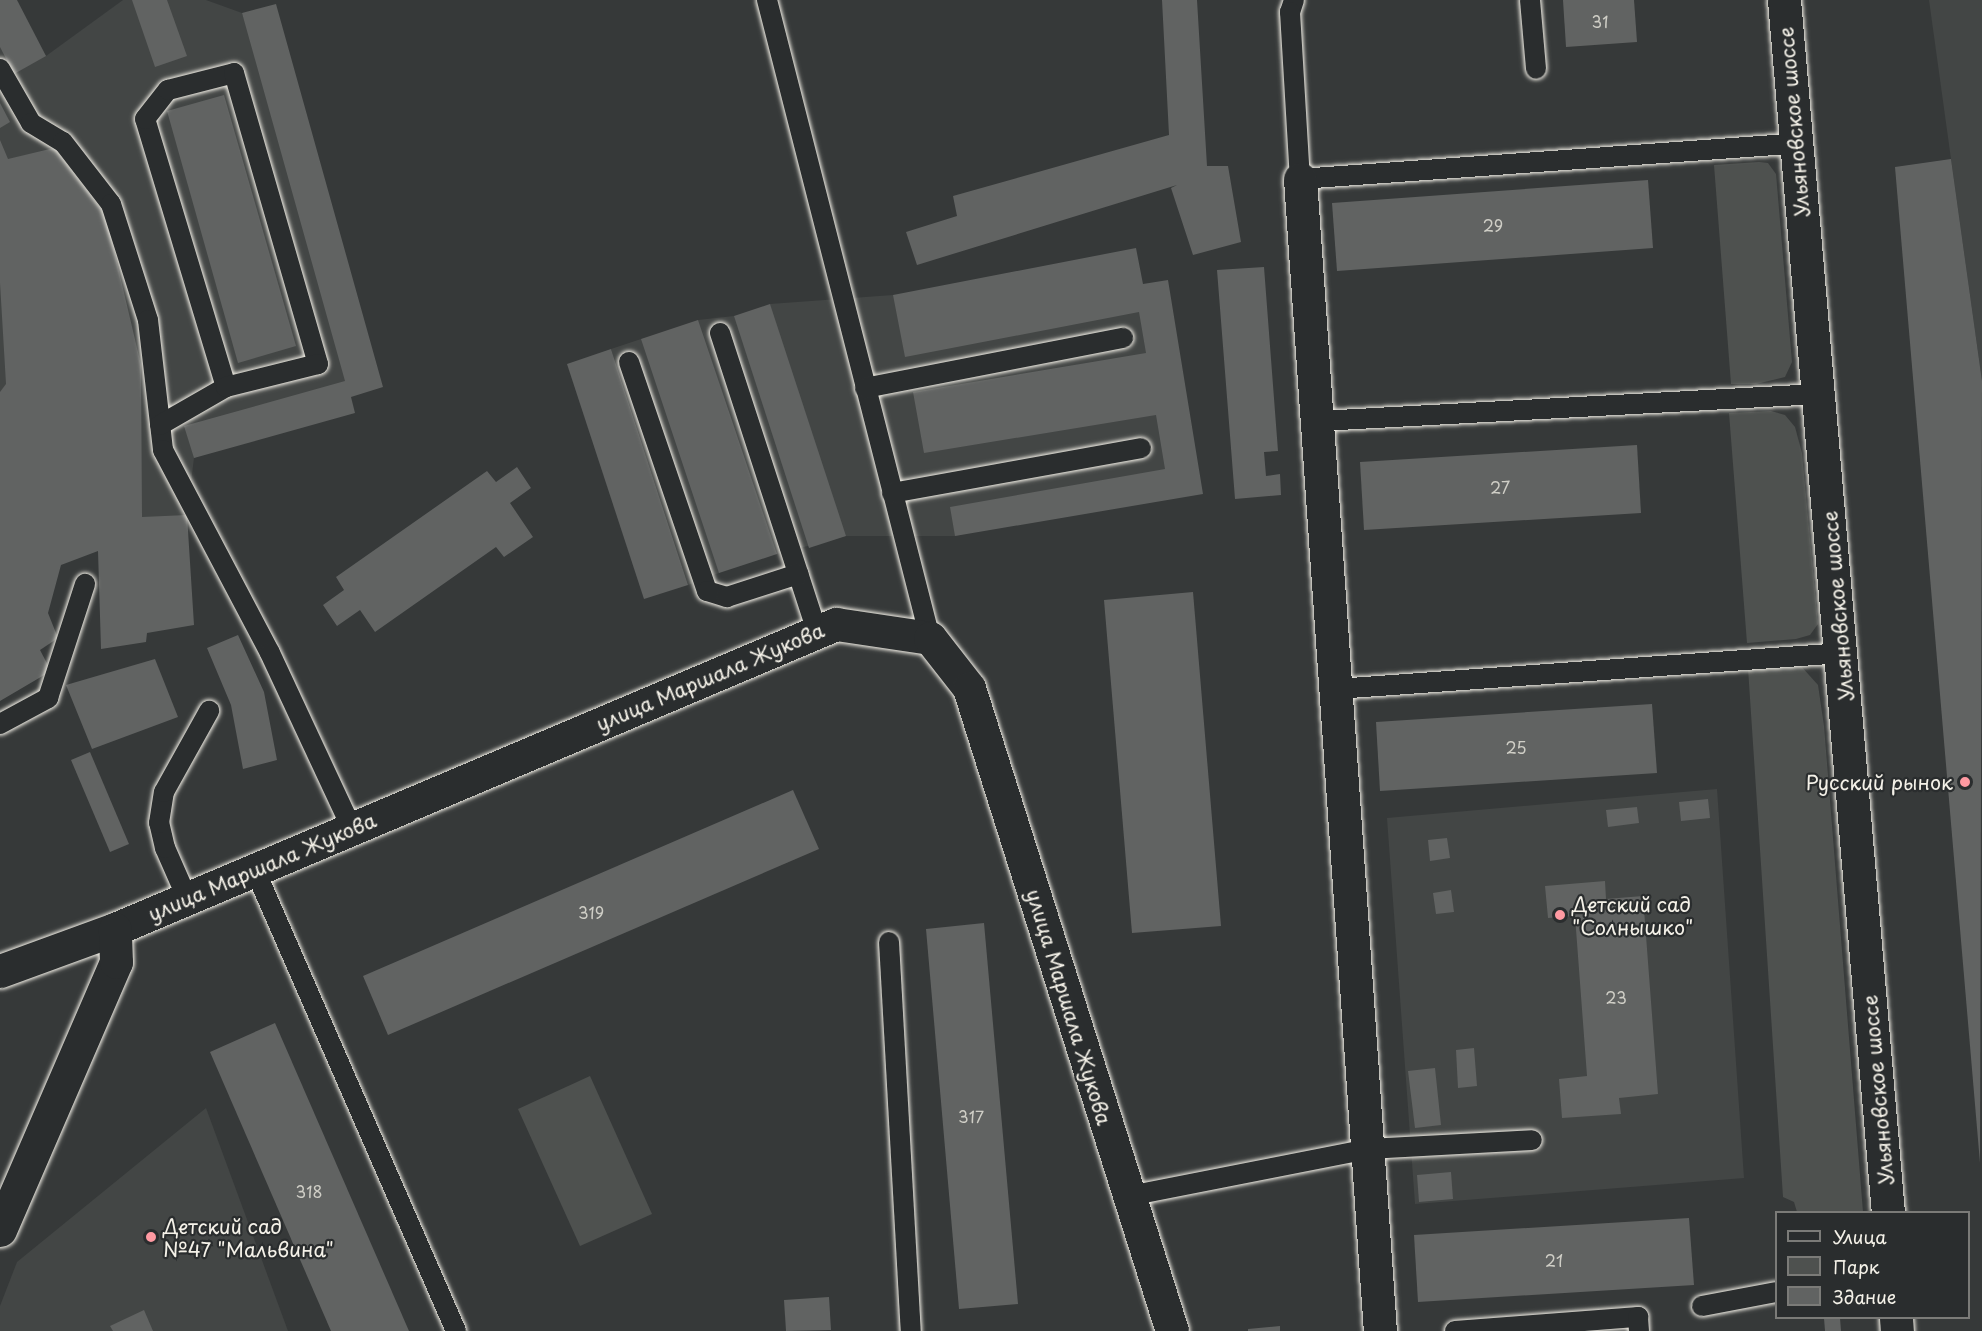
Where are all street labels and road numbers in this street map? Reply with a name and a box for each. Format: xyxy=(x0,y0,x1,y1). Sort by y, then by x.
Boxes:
street label: Ульяновское шоссе xyxy=(1774,26,1814,218)
street label: Ульяновское шоссе xyxy=(1818,510,1858,702)
street label: улица Маршала Жукова xyxy=(591,618,829,736)
street label: улица Маршала Жукова xyxy=(143,808,381,926)
street label: улица Маршала Жукова xyxy=(1021,885,1117,1129)
street label: Ульяновское шоссе xyxy=(1858,994,1898,1186)

